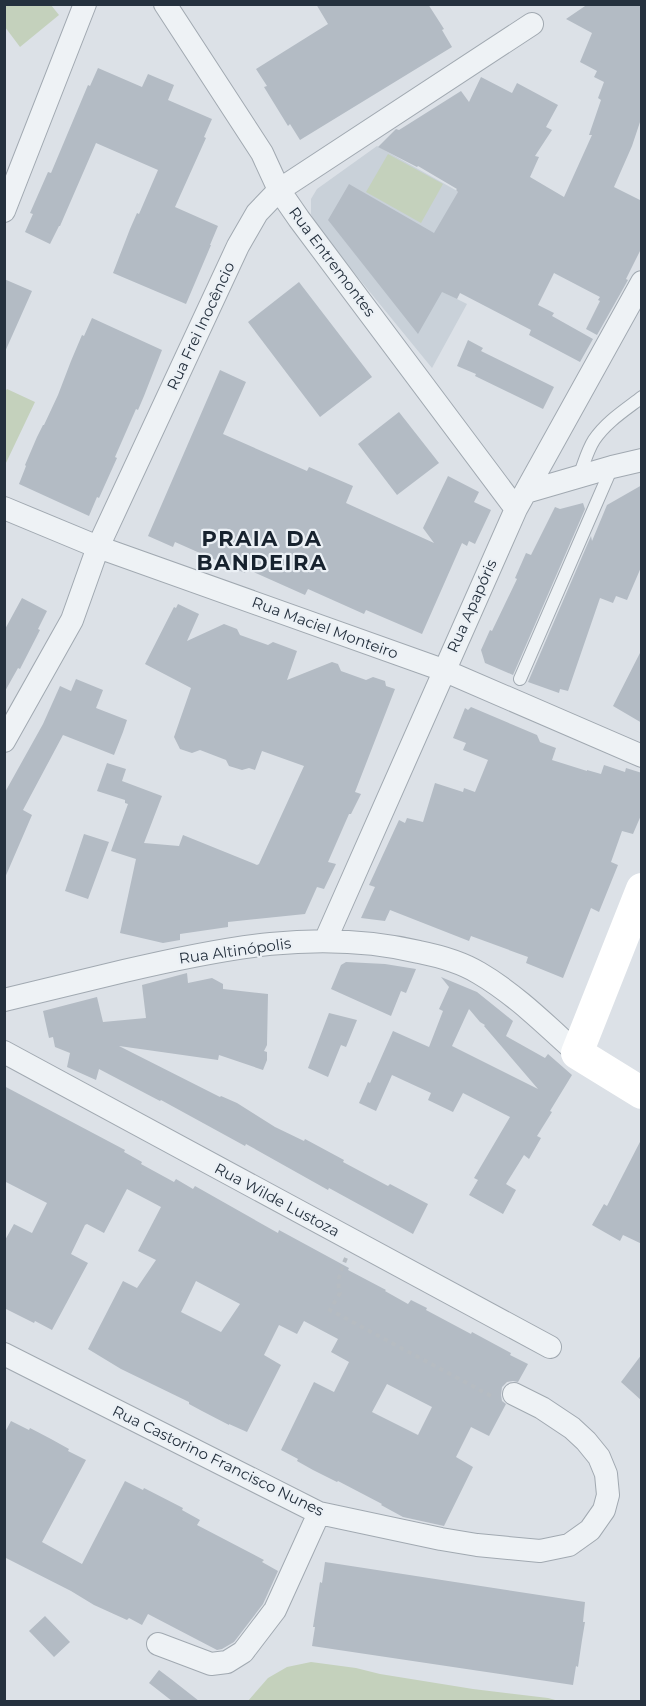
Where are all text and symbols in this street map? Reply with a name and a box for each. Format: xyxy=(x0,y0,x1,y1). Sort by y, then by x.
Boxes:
street label: Rua Entremontes xyxy=(285,203,380,320)
street label: Rua Frei Inocêncio xyxy=(163,259,239,393)
district label: PRAIA DA BANDEIRA xyxy=(197,526,327,575)
street label: Rua Apapóris xyxy=(442,556,501,655)
street label: Rua Maciel Monteiro xyxy=(249,592,401,663)
street label: Rua Altinópolis xyxy=(178,933,292,968)
street label: Rua Wilde Lustoza xyxy=(211,1159,343,1241)
street label: Rua Castorino Francisco Nunes xyxy=(109,1401,327,1520)

